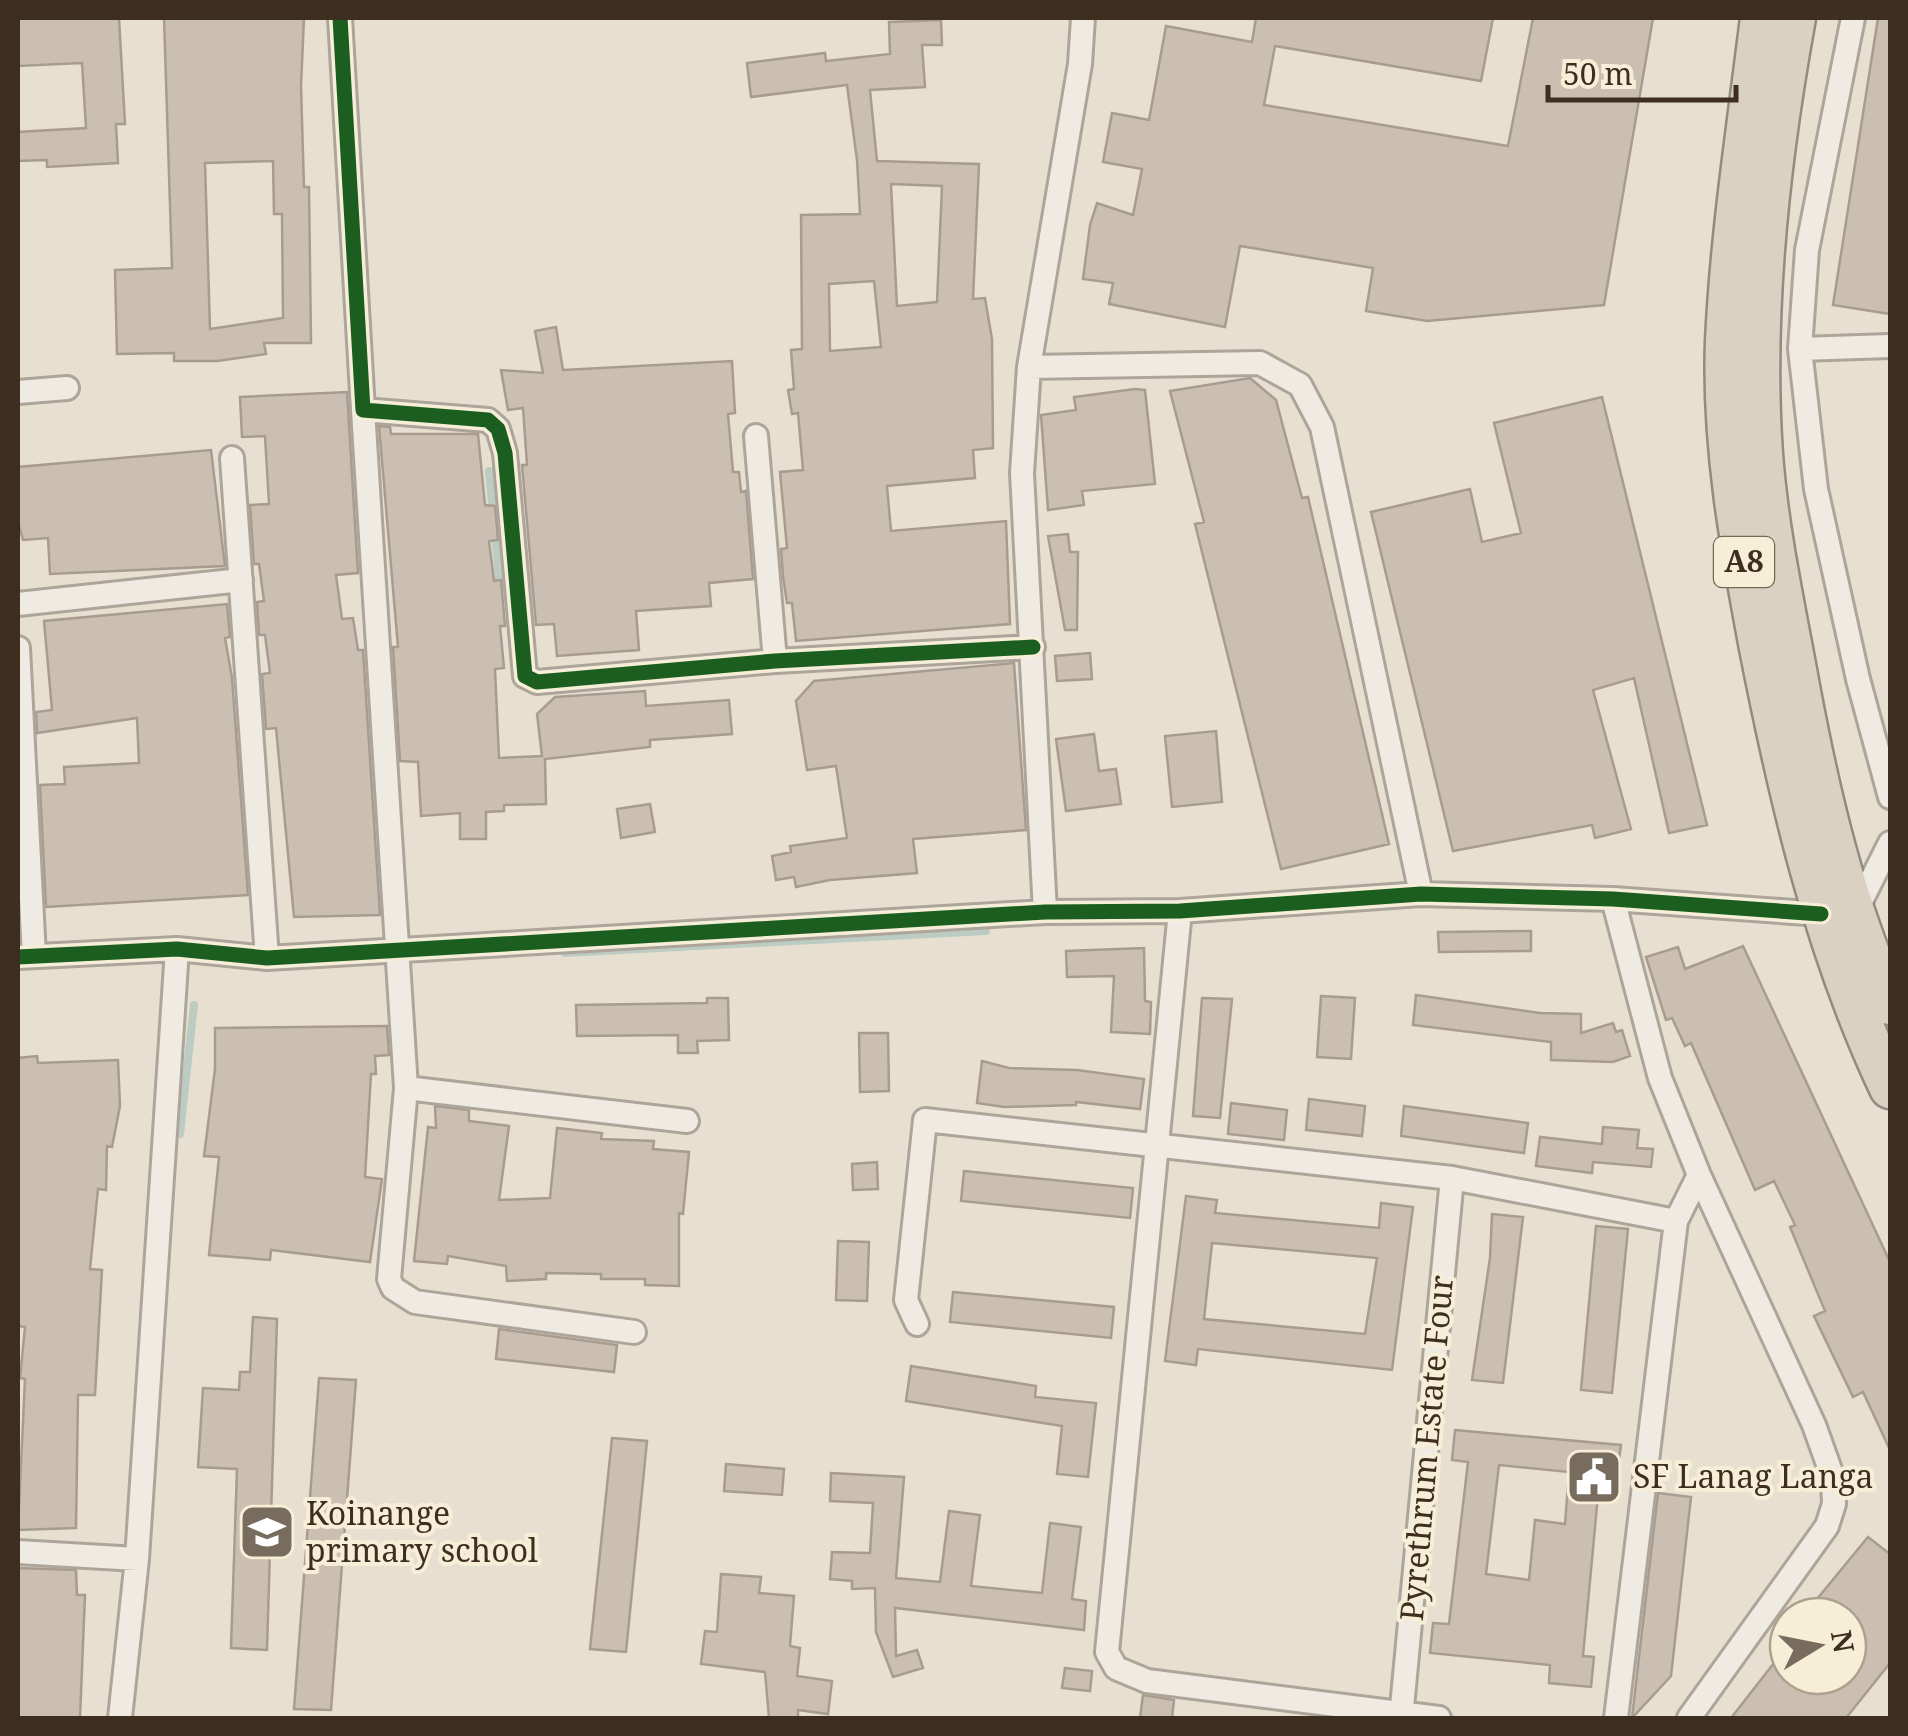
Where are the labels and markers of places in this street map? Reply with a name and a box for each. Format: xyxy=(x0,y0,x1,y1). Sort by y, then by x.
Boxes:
public building icon: SF Lanag Langa xyxy=(1564,1447,1624,1507)
place label: SF Lanag Langa xyxy=(1633,1454,1874,1497)
place label: Koinange primary school xyxy=(306,1491,538,1571)
school or university icon: Koinange primary school xyxy=(237,1502,297,1562)

